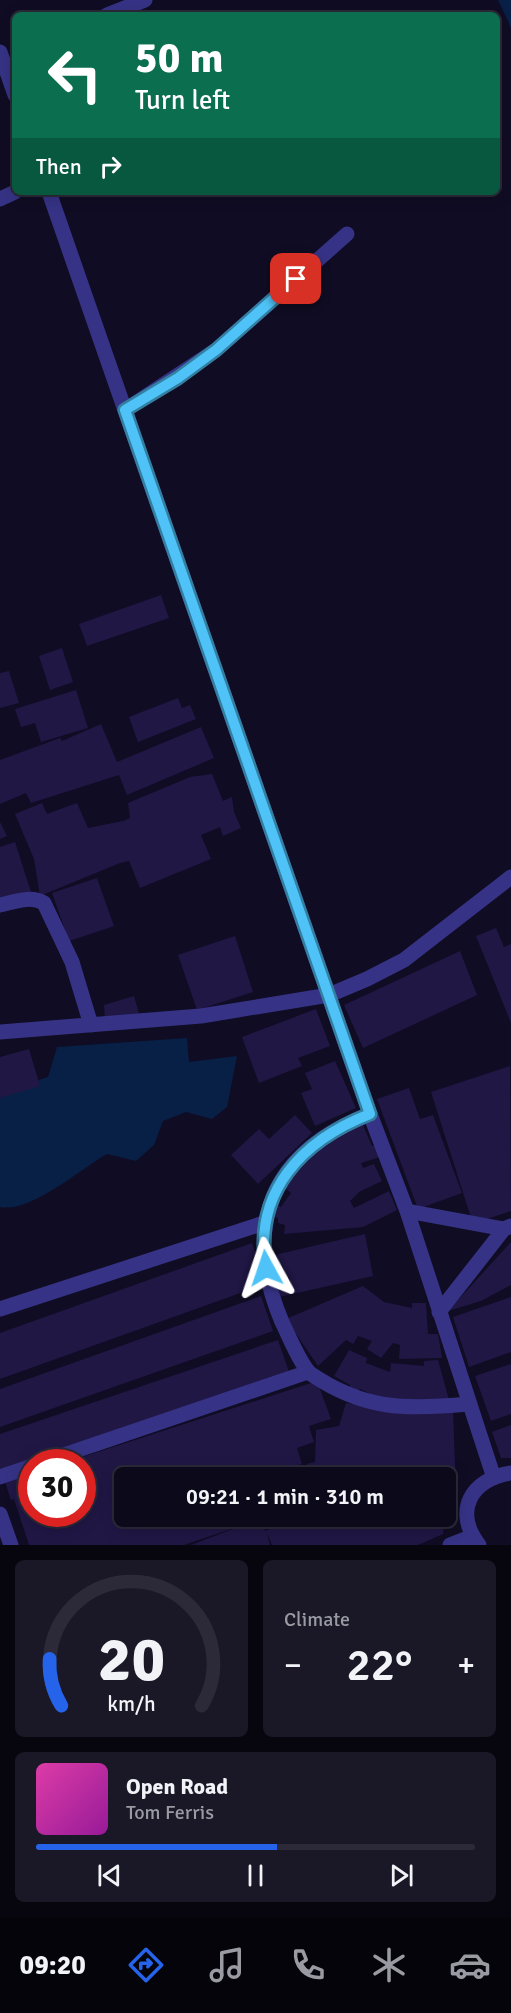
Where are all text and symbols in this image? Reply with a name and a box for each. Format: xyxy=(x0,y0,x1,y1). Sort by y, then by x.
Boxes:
text: 50 m xyxy=(135,33,224,84)
icon: left xyxy=(36,36,114,114)
text: Turn left xyxy=(135,84,230,117)
icon: right xyxy=(94,150,127,183)
text: Then xyxy=(36,153,82,180)
pin xyxy=(270,253,321,304)
icon: arrive xyxy=(279,262,312,295)
position arrow xyxy=(234,1236,298,1300)
speed limit sign: 30 xyxy=(18,1449,96,1527)
text: 09:21 · 1 min · 310 m xyxy=(186,1483,384,1510)
text: Climate xyxy=(284,1607,350,1632)
text: 20 xyxy=(98,1621,165,1698)
text: 22° xyxy=(347,1638,412,1693)
text: − xyxy=(284,1645,302,1686)
text: + xyxy=(457,1645,475,1686)
text: km/h xyxy=(107,1691,156,1717)
text: Open Road xyxy=(126,1773,228,1800)
text: Tom Ferris xyxy=(126,1800,214,1825)
icon: previous xyxy=(93,1859,126,1892)
icon: pause xyxy=(239,1859,272,1892)
icon: next xyxy=(385,1859,418,1892)
icon: directions xyxy=(125,1944,167,1986)
icon: music xyxy=(206,1944,248,1986)
icon: phone xyxy=(287,1944,329,1986)
icon: climate xyxy=(368,1944,410,1986)
icon: car xyxy=(449,1944,491,1986)
text: 09:20 xyxy=(20,1949,86,1982)

